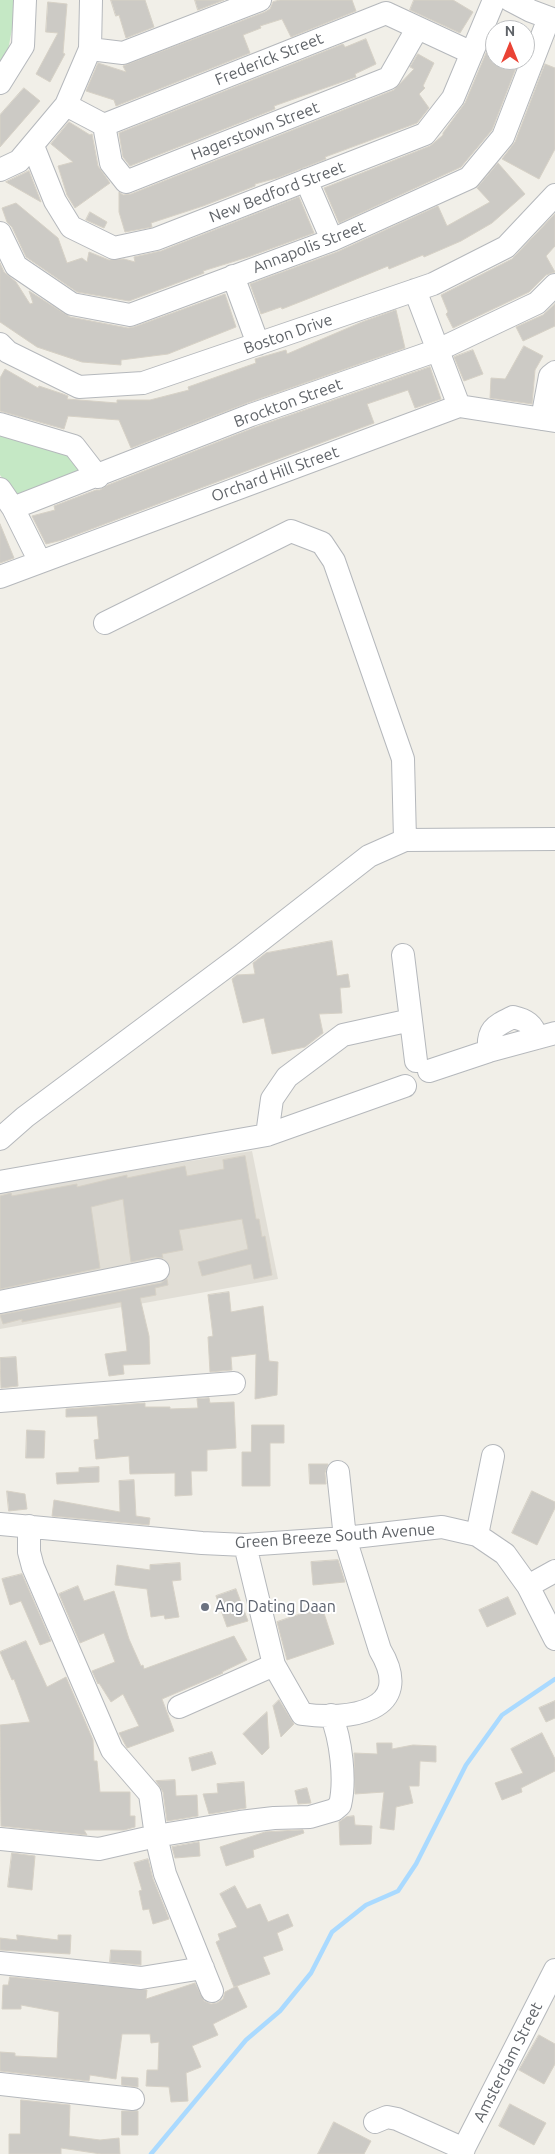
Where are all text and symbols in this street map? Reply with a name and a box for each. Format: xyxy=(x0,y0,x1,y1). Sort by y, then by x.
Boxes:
north arrow xyxy=(485,20,535,70)
text: N xyxy=(505,23,515,39)
street label: Frederick Street xyxy=(212,29,326,89)
street label: Hagerstown Street xyxy=(188,98,322,164)
street label: New Bedford Street xyxy=(206,157,348,227)
street label: Annapolis Street xyxy=(250,217,368,277)
street label: Boston Drive xyxy=(241,310,335,358)
street label: Brockton Street xyxy=(231,374,345,432)
street label: Orchard Hill Street xyxy=(209,442,341,506)
street label: Green Breeze South Avenue xyxy=(234,1519,436,1553)
place label: Ang Dating Daan xyxy=(215,1597,336,1617)
marker: Ang Dating Daan xyxy=(199,1601,211,1613)
street label: Amsterdam Street xyxy=(469,1999,547,2125)

